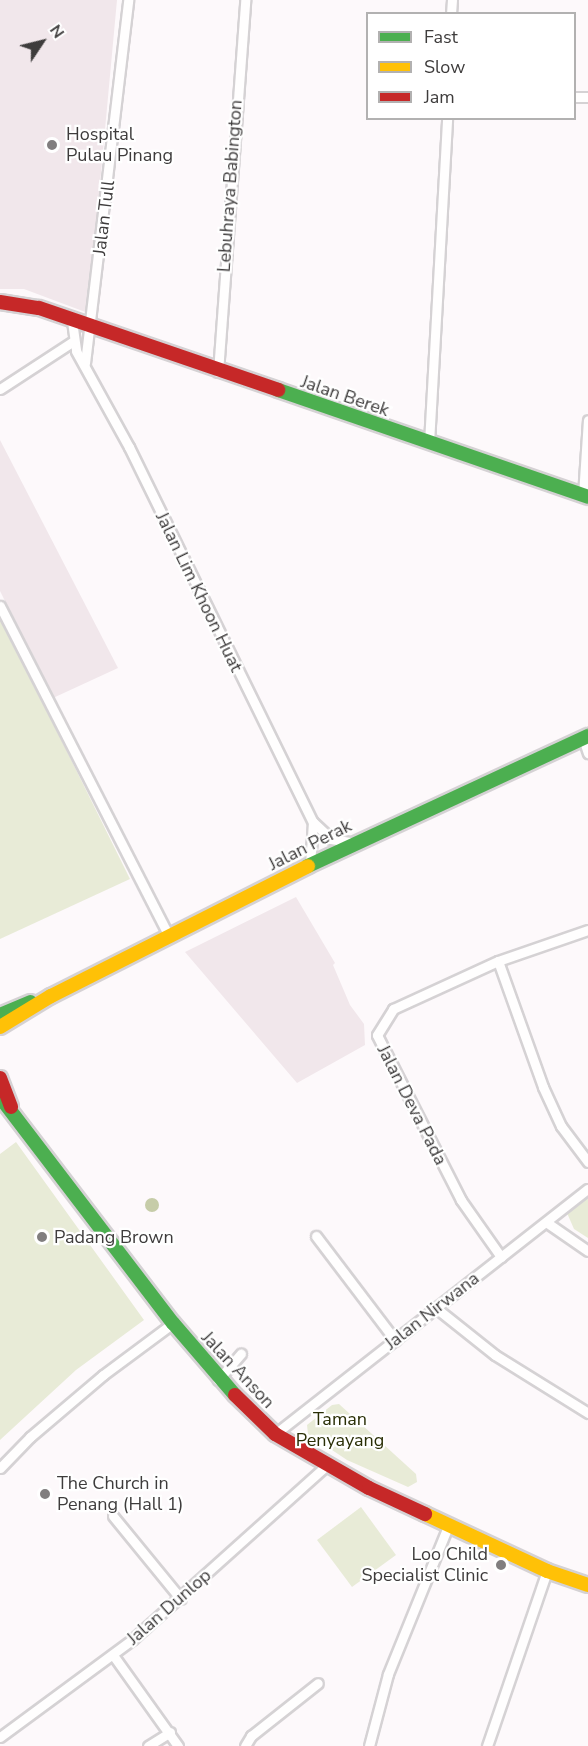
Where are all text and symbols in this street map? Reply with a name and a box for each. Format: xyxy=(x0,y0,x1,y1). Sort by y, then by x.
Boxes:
north arrow xyxy=(12,12,72,72)
legend xyxy=(366,12,576,120)
text: N xyxy=(44,20,69,43)
text: Fast xyxy=(424,25,458,49)
text: Slow xyxy=(424,55,465,79)
text: Jam xyxy=(424,85,455,109)
street label: Lebuhraya Babington xyxy=(213,99,247,273)
place label: Hospital Pulau Pinang xyxy=(66,124,173,166)
marker: Hospital Pulau Pinang xyxy=(43,136,61,154)
street label: Jalan Tull xyxy=(89,179,119,257)
street label: Jalan Berek xyxy=(298,371,392,421)
street label: Jalan Lim Khoon Huat xyxy=(151,509,247,675)
street label: Jalan Perak xyxy=(265,815,355,875)
street label: Jalan Deva Pada xyxy=(372,1041,452,1169)
place label: Padang Brown xyxy=(54,1226,174,1248)
marker: Padang Brown xyxy=(35,1230,49,1244)
street label: Jalan Nirwana xyxy=(381,1267,483,1355)
street label: Jalan Anson xyxy=(197,1327,279,1413)
park label: Taman Penyayang xyxy=(296,1409,384,1452)
place label: The Church in Penang (Hall 1) xyxy=(57,1473,183,1516)
marker: The Church in Penang (Hall 1) xyxy=(38,1487,52,1501)
place label: Loo Child Specialist Clinic xyxy=(361,1544,488,1586)
marker: Loo Child Specialist Clinic xyxy=(492,1556,510,1574)
street label: Jalan Dunlop xyxy=(122,1565,216,1649)

